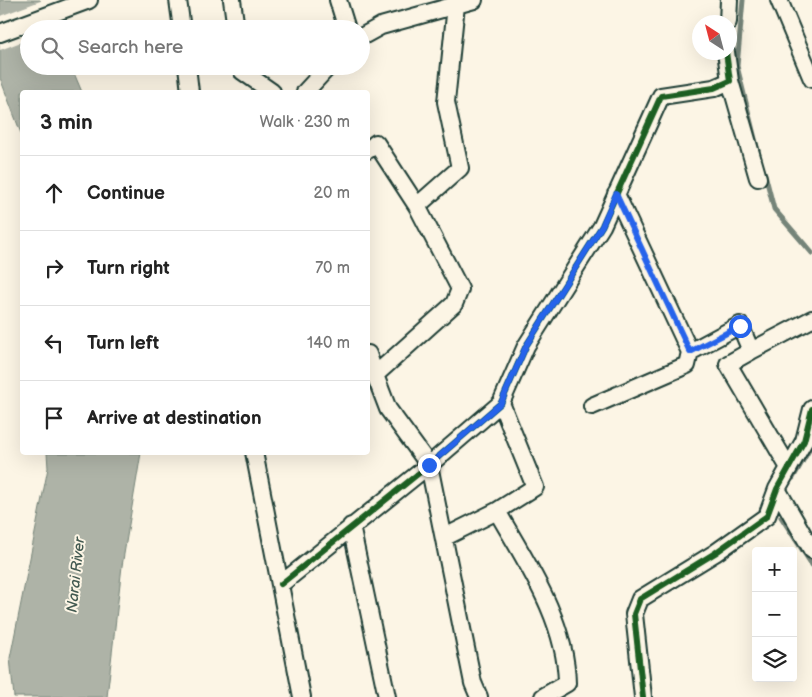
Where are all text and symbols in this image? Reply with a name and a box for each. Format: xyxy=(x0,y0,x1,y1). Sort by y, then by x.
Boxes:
north arrow xyxy=(692,15,737,60)
search box xyxy=(20,20,370,75)
icon: search xyxy=(38,34,66,62)
text: Search here xyxy=(78,36,183,59)
text: 3 min xyxy=(40,110,93,135)
text: Walk · 230 m xyxy=(260,113,350,132)
icon: ahead xyxy=(40,179,68,207)
text: Continue xyxy=(87,182,165,205)
text: 20 m xyxy=(314,184,350,203)
icon: right xyxy=(40,254,68,282)
text: Turn right xyxy=(87,257,170,280)
text: 70 m xyxy=(315,259,350,278)
route start xyxy=(729,315,752,338)
icon: left xyxy=(40,329,68,357)
text: Turn left xyxy=(87,332,159,355)
text: 140 m xyxy=(307,334,350,353)
icon: arrive xyxy=(40,404,68,432)
text: Arrive at destination xyxy=(87,407,262,430)
route end xyxy=(418,454,441,477)
water label: Narai River xyxy=(63,535,90,614)
map controls xyxy=(752,547,797,682)
button: + xyxy=(752,547,797,592)
button: − xyxy=(752,592,797,637)
button: layers xyxy=(752,637,797,682)

